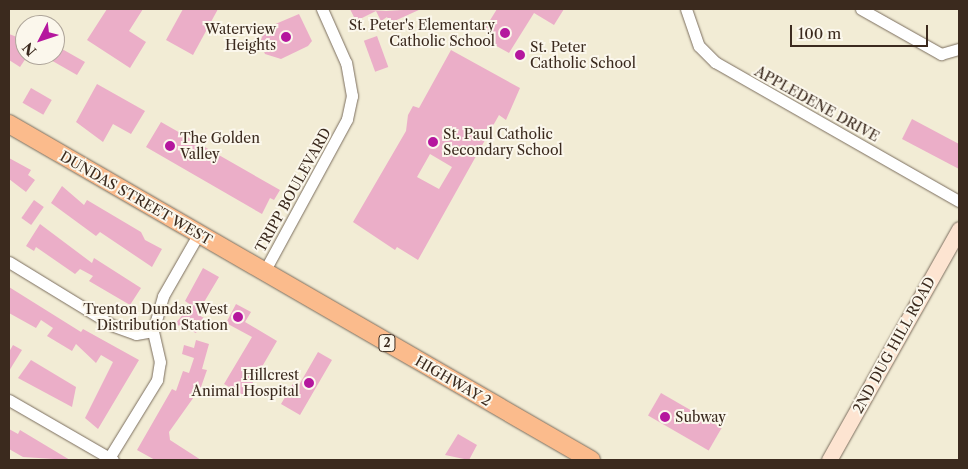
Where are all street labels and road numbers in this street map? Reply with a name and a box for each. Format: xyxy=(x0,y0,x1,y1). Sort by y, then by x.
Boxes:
street label: APPLEDENE DRIVE xyxy=(752,63,882,145)
street label: TRIPP BOULEVARD xyxy=(252,125,334,255)
street label: DUNDAS STREET WEST xyxy=(57,147,215,249)
street label: 2ND DUG HILL ROAD xyxy=(849,274,939,416)
road number: 2 xyxy=(378,333,396,352)
street label: HIGHWAY 2 xyxy=(412,352,494,410)

